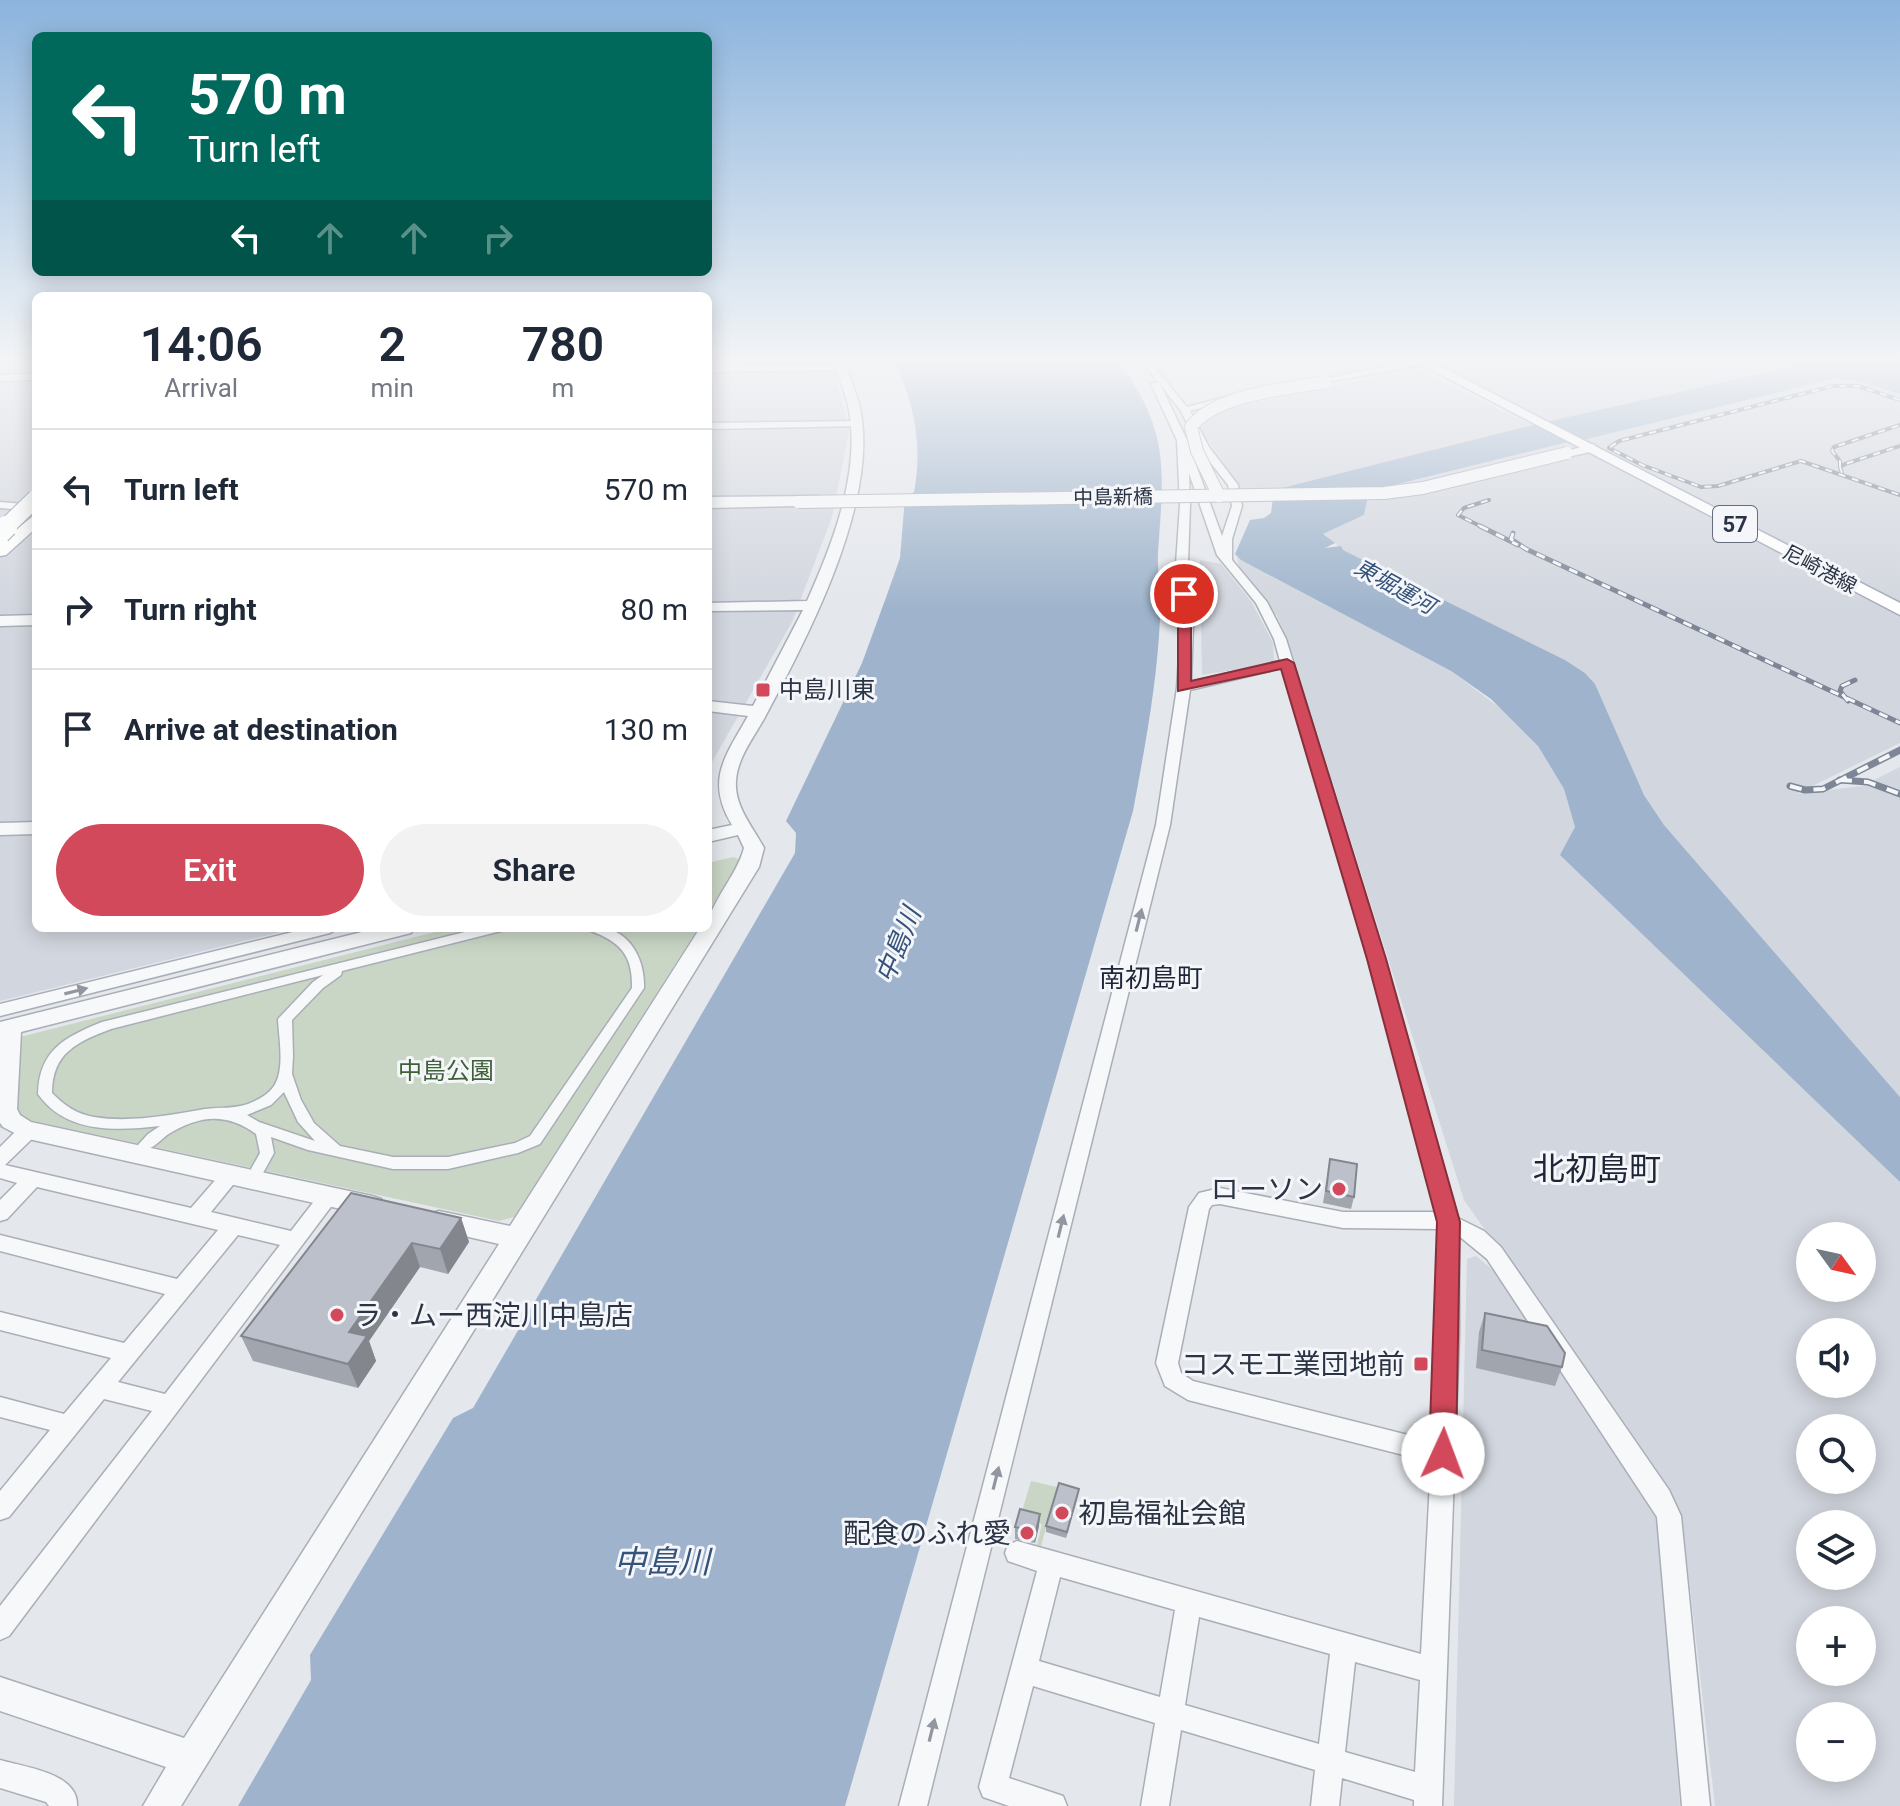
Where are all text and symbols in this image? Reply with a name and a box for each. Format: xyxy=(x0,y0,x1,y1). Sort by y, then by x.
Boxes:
text: 570 m xyxy=(188,62,347,128)
icon: left xyxy=(56,64,160,168)
text: Turn left xyxy=(188,129,321,171)
icon: left xyxy=(224,216,268,260)
icon: ahead xyxy=(308,216,352,260)
icon: ahead xyxy=(392,216,436,260)
icon: right xyxy=(476,216,520,260)
text: 14:06 xyxy=(140,316,263,373)
text: 2 xyxy=(379,316,406,373)
text: 780 xyxy=(522,316,604,373)
text: Arrival xyxy=(164,373,238,403)
text: min xyxy=(370,373,414,403)
text: m xyxy=(552,373,574,403)
icon: left xyxy=(56,467,100,511)
text: Turn left xyxy=(124,472,239,507)
text: 570 m xyxy=(604,472,688,507)
street label: 中島新橋 xyxy=(1073,484,1153,510)
road number: 57 xyxy=(1713,506,1757,542)
street label: 尼崎港線 xyxy=(1779,540,1861,598)
water label: 東堀運河 xyxy=(1350,554,1443,621)
pin xyxy=(1150,560,1218,628)
icon: arrive xyxy=(1162,572,1206,616)
icon: right xyxy=(56,587,100,631)
text: Turn right xyxy=(124,592,257,627)
text: 80 m xyxy=(621,592,688,627)
place label: 中島川東 xyxy=(779,676,875,704)
marker: 中島川東 xyxy=(754,681,772,699)
icon: arrive xyxy=(56,707,100,751)
text: Arrive at destination xyxy=(124,712,398,747)
text: 130 m xyxy=(604,712,688,747)
button: Exit xyxy=(56,824,364,916)
button: Share xyxy=(380,824,688,916)
water label: 中島川 xyxy=(869,900,928,987)
one-way arrow xyxy=(1133,908,1145,933)
district label: 南初島町 xyxy=(1099,963,1203,993)
one-way arrow xyxy=(63,985,88,997)
park label: 中島公園 xyxy=(398,1057,494,1085)
district label: 北初島町 xyxy=(1533,1150,1661,1188)
place label: ローソン xyxy=(1211,1173,1323,1206)
marker: ローソン xyxy=(1330,1180,1348,1198)
one-way arrow xyxy=(1055,1214,1067,1239)
north arrow xyxy=(1796,1222,1876,1302)
map controls xyxy=(1796,1222,1876,1782)
place label: ラ・ムー西淀川中島店 xyxy=(353,1299,633,1332)
marker: ラ・ムー西淀川中島店 xyxy=(328,1306,346,1324)
button: sound xyxy=(1796,1318,1876,1398)
place label: コスモ工業団地前 xyxy=(1181,1348,1405,1381)
marker: コスモ工業団地前 xyxy=(1412,1355,1430,1373)
position arrow xyxy=(1401,1412,1485,1496)
button: search xyxy=(1796,1414,1876,1494)
one-way arrow xyxy=(991,1466,1003,1491)
place label: 初島福祉会館 xyxy=(1078,1497,1246,1530)
marker: 初島福祉会館 xyxy=(1053,1504,1071,1522)
button: layers xyxy=(1796,1510,1876,1590)
place label: 配食のふれ愛 xyxy=(843,1517,1011,1550)
marker: 配食のふれ愛 xyxy=(1018,1524,1036,1542)
water label: 中島川 xyxy=(614,1543,713,1581)
button: + xyxy=(1796,1606,1876,1686)
button: − xyxy=(1796,1702,1876,1782)
one-way arrow xyxy=(927,1718,939,1743)

